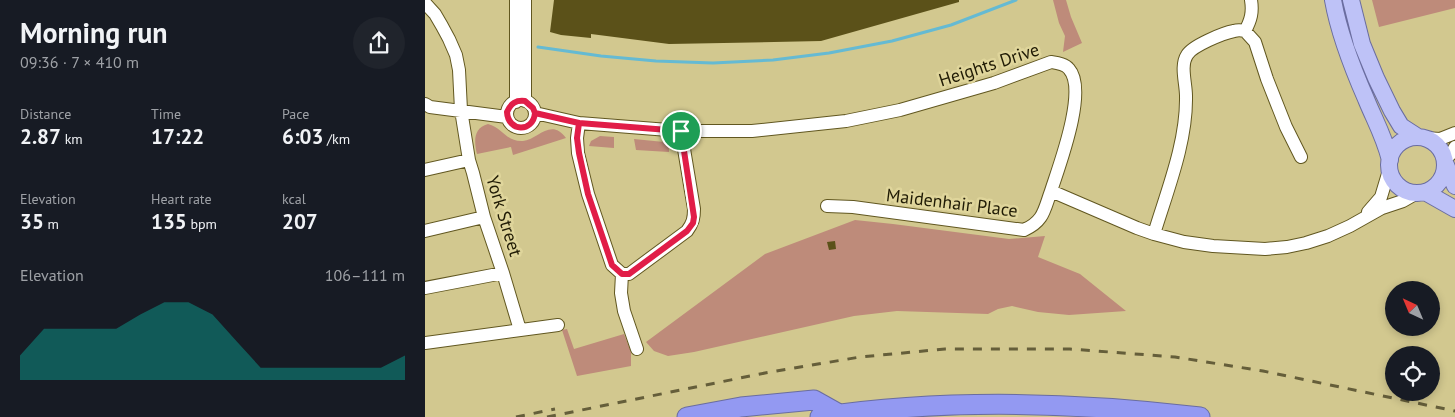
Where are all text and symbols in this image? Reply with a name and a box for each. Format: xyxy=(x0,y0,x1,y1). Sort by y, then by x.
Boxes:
text: Morning run xyxy=(20,14,168,51)
button: share xyxy=(353,17,405,69)
street label: Heights Drive xyxy=(936,37,1042,92)
text: 09:36 · 7 × 410 m xyxy=(20,52,139,72)
text: Distance xyxy=(20,105,71,123)
text: Time xyxy=(151,105,181,123)
text: Pace xyxy=(282,105,309,123)
pin xyxy=(660,110,702,152)
icon: arrive xyxy=(667,117,695,145)
text: 2.87 xyxy=(20,123,61,150)
text: 17:22 xyxy=(151,123,204,150)
text: 6:03 xyxy=(282,123,323,150)
text: km xyxy=(61,130,83,148)
text: /km xyxy=(323,130,350,148)
street label: York Street xyxy=(481,173,528,259)
street label: Maidenhair Place xyxy=(885,183,1019,222)
text: Elevation xyxy=(20,190,76,208)
text: Heart rate xyxy=(151,190,212,208)
text: kcal xyxy=(282,190,306,208)
text: 35 xyxy=(20,208,44,235)
text: 135 xyxy=(151,208,187,235)
text: 207 xyxy=(282,208,318,235)
text: m xyxy=(44,215,59,233)
text: bpm xyxy=(187,215,217,233)
text: Elevation xyxy=(20,265,84,285)
text: 106–111 m xyxy=(325,265,405,285)
north arrow xyxy=(1385,281,1440,336)
map controls xyxy=(1385,281,1440,401)
button: locate xyxy=(1385,346,1440,401)

